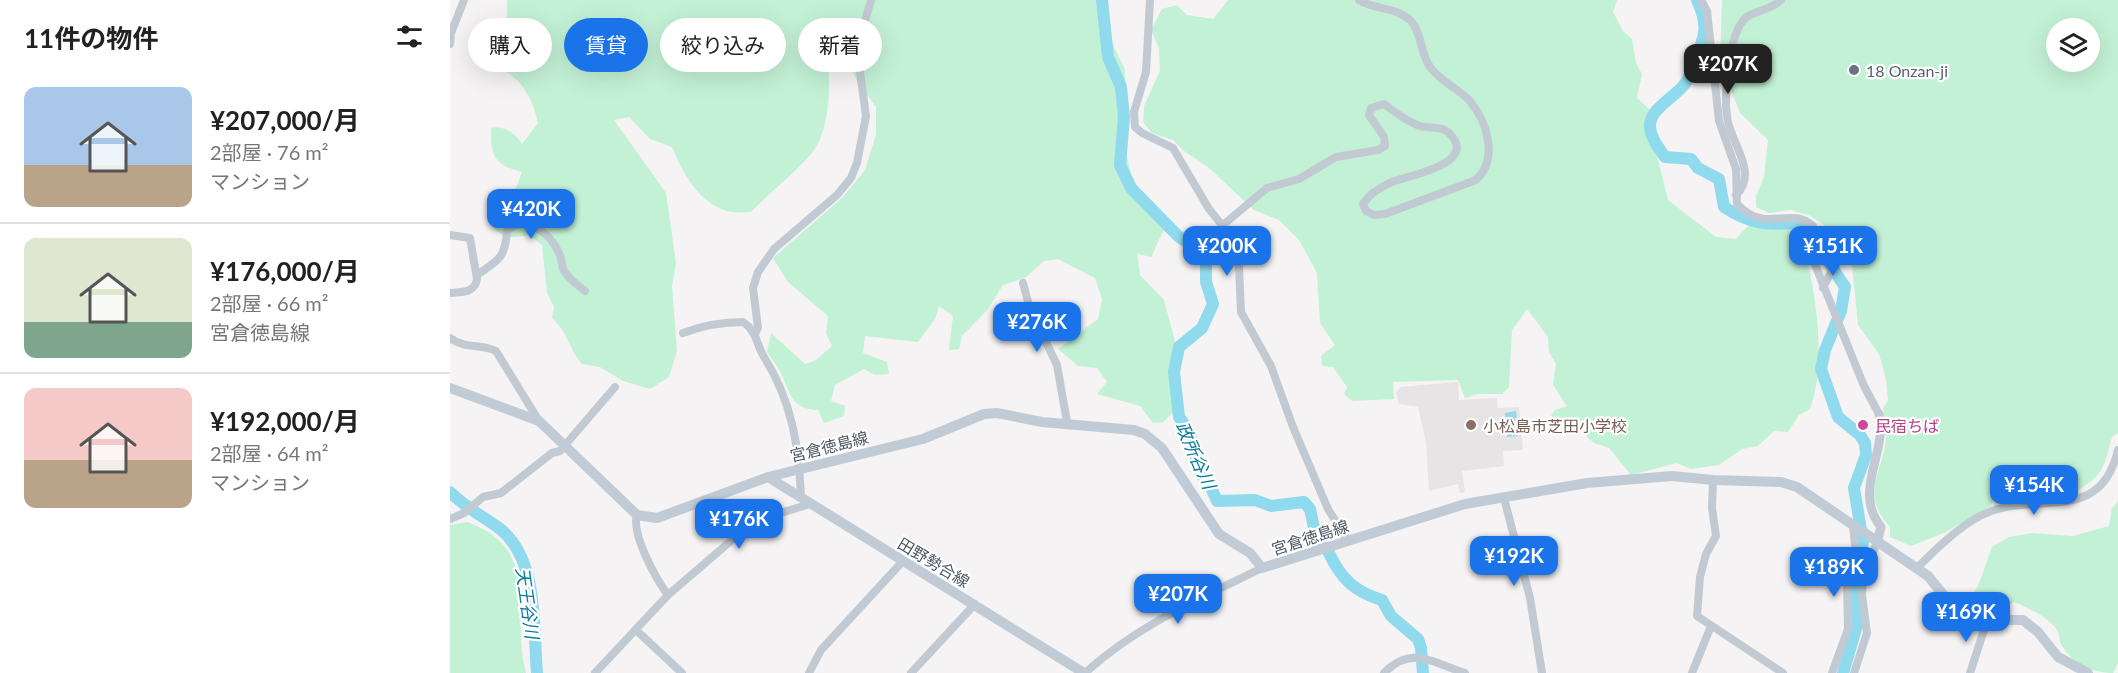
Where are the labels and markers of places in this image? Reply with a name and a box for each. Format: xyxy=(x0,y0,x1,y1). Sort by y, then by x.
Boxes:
pin: ¥207K xyxy=(1686,44,1770,95)
place label: 18 Onzan-ji xyxy=(1866,61,1948,80)
marker: 18 Onzan-ji xyxy=(1847,63,1861,77)
pin: ¥420K xyxy=(489,189,573,240)
pin: ¥200K xyxy=(1185,226,1269,277)
pin: ¥151K xyxy=(1791,226,1875,277)
pin: ¥276K xyxy=(995,302,1079,353)
place label: 小松島市芝田小学校 xyxy=(1483,416,1627,435)
place label: 民宿ちば xyxy=(1875,416,1939,435)
marker: 小松島市芝田小学校 xyxy=(1464,418,1478,432)
marker: 民宿ちば xyxy=(1856,418,1870,432)
pin: ¥154K xyxy=(1992,465,2076,516)
pin: ¥176K xyxy=(697,499,781,550)
pin: ¥192K xyxy=(1472,536,1556,587)
pin: ¥189K xyxy=(1792,547,1876,598)
pin: ¥207K xyxy=(1136,574,1220,625)
pin: ¥169K xyxy=(1924,592,2008,643)

